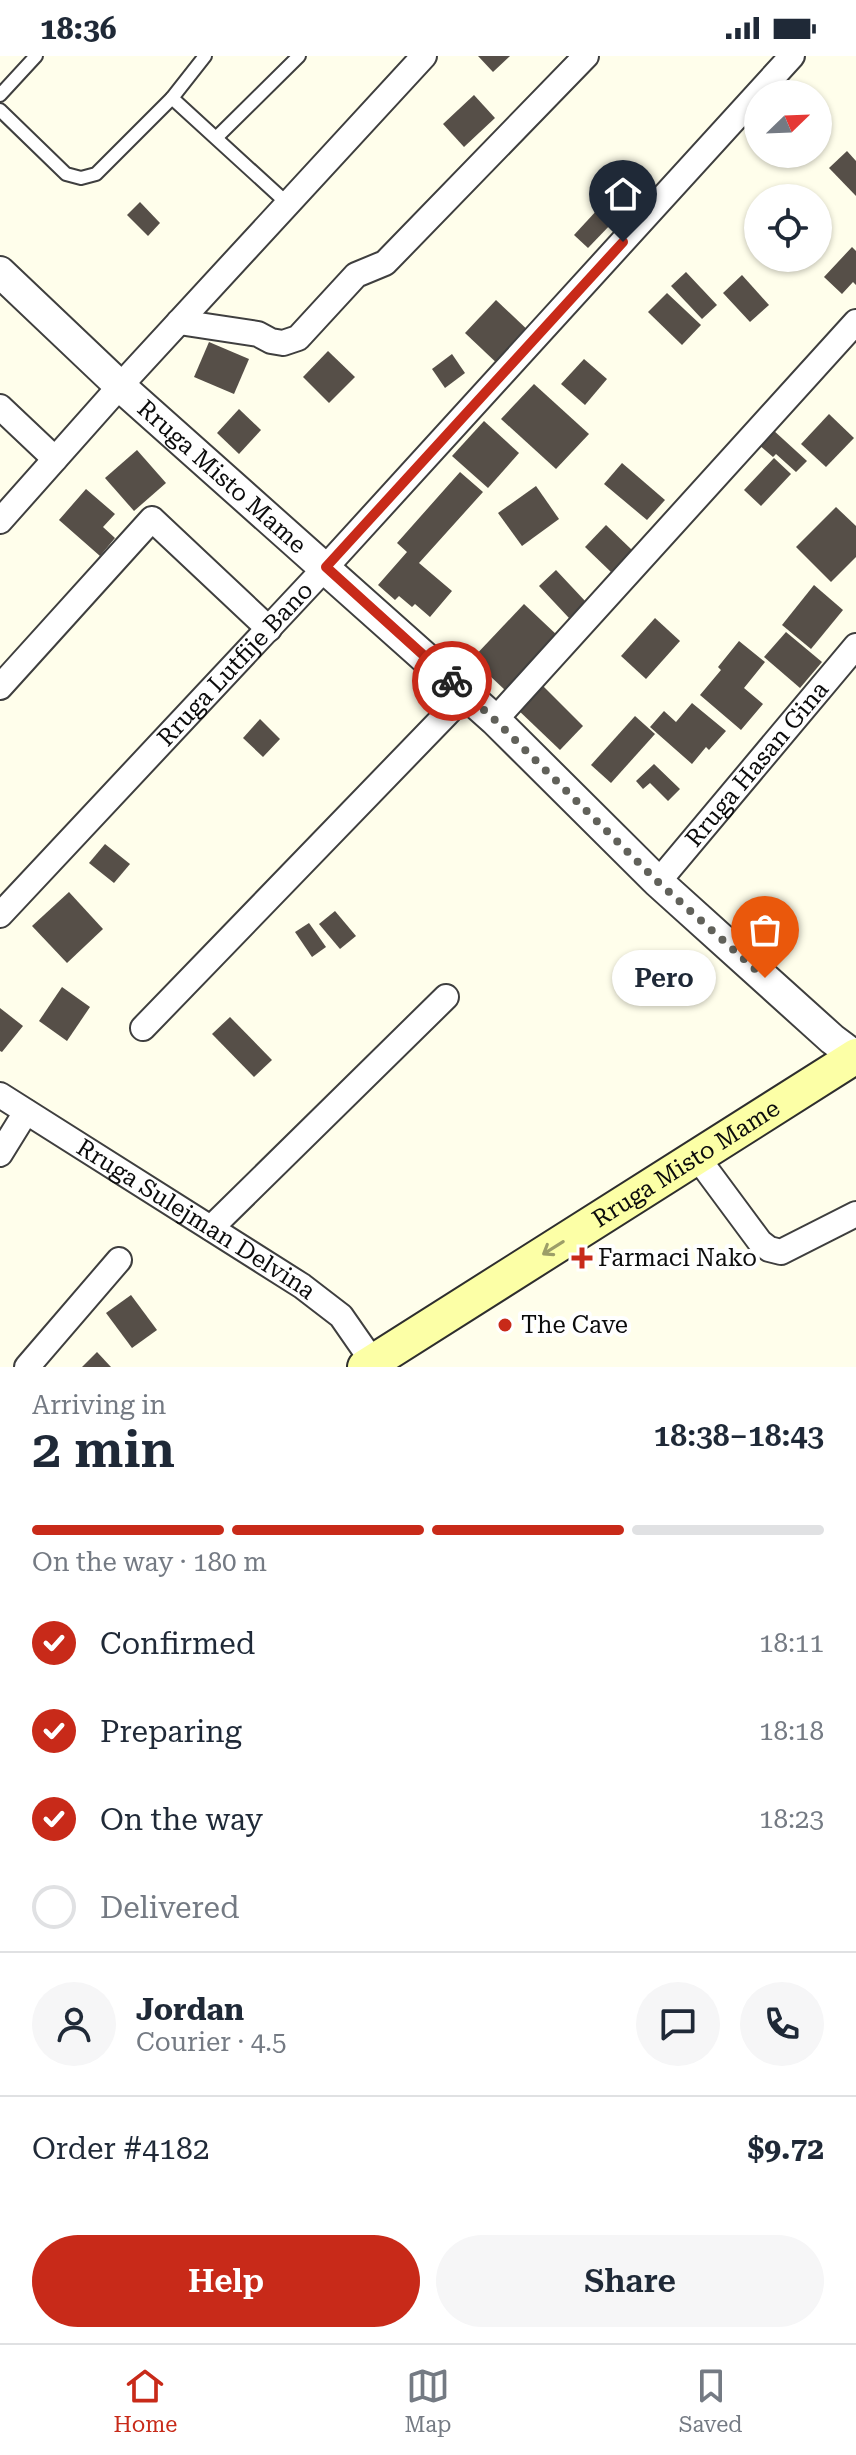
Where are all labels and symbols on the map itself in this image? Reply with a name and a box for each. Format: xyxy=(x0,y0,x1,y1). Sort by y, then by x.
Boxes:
north arrow xyxy=(744,80,832,168)
pin xyxy=(589,160,657,242)
street label: Rruga Misto Mame xyxy=(132,394,312,559)
street label: Rruga Lutfije Bano xyxy=(152,576,319,752)
courier xyxy=(412,641,492,721)
street label: Rruga Hasan Gina xyxy=(680,676,834,852)
pin xyxy=(731,896,799,978)
callout: Pero xyxy=(613,950,717,1006)
street label: Rruga Misto Mame xyxy=(587,1094,785,1233)
street label: Rruga Sulejman Delvina xyxy=(71,1133,321,1305)
one-way arrow xyxy=(542,1240,565,1256)
place label: Farmaci Nako xyxy=(598,1244,757,1272)
marker: Farmaci Nako xyxy=(573,1249,591,1267)
place label: The Cave xyxy=(521,1311,628,1339)
marker: The Cave xyxy=(496,1316,514,1334)

